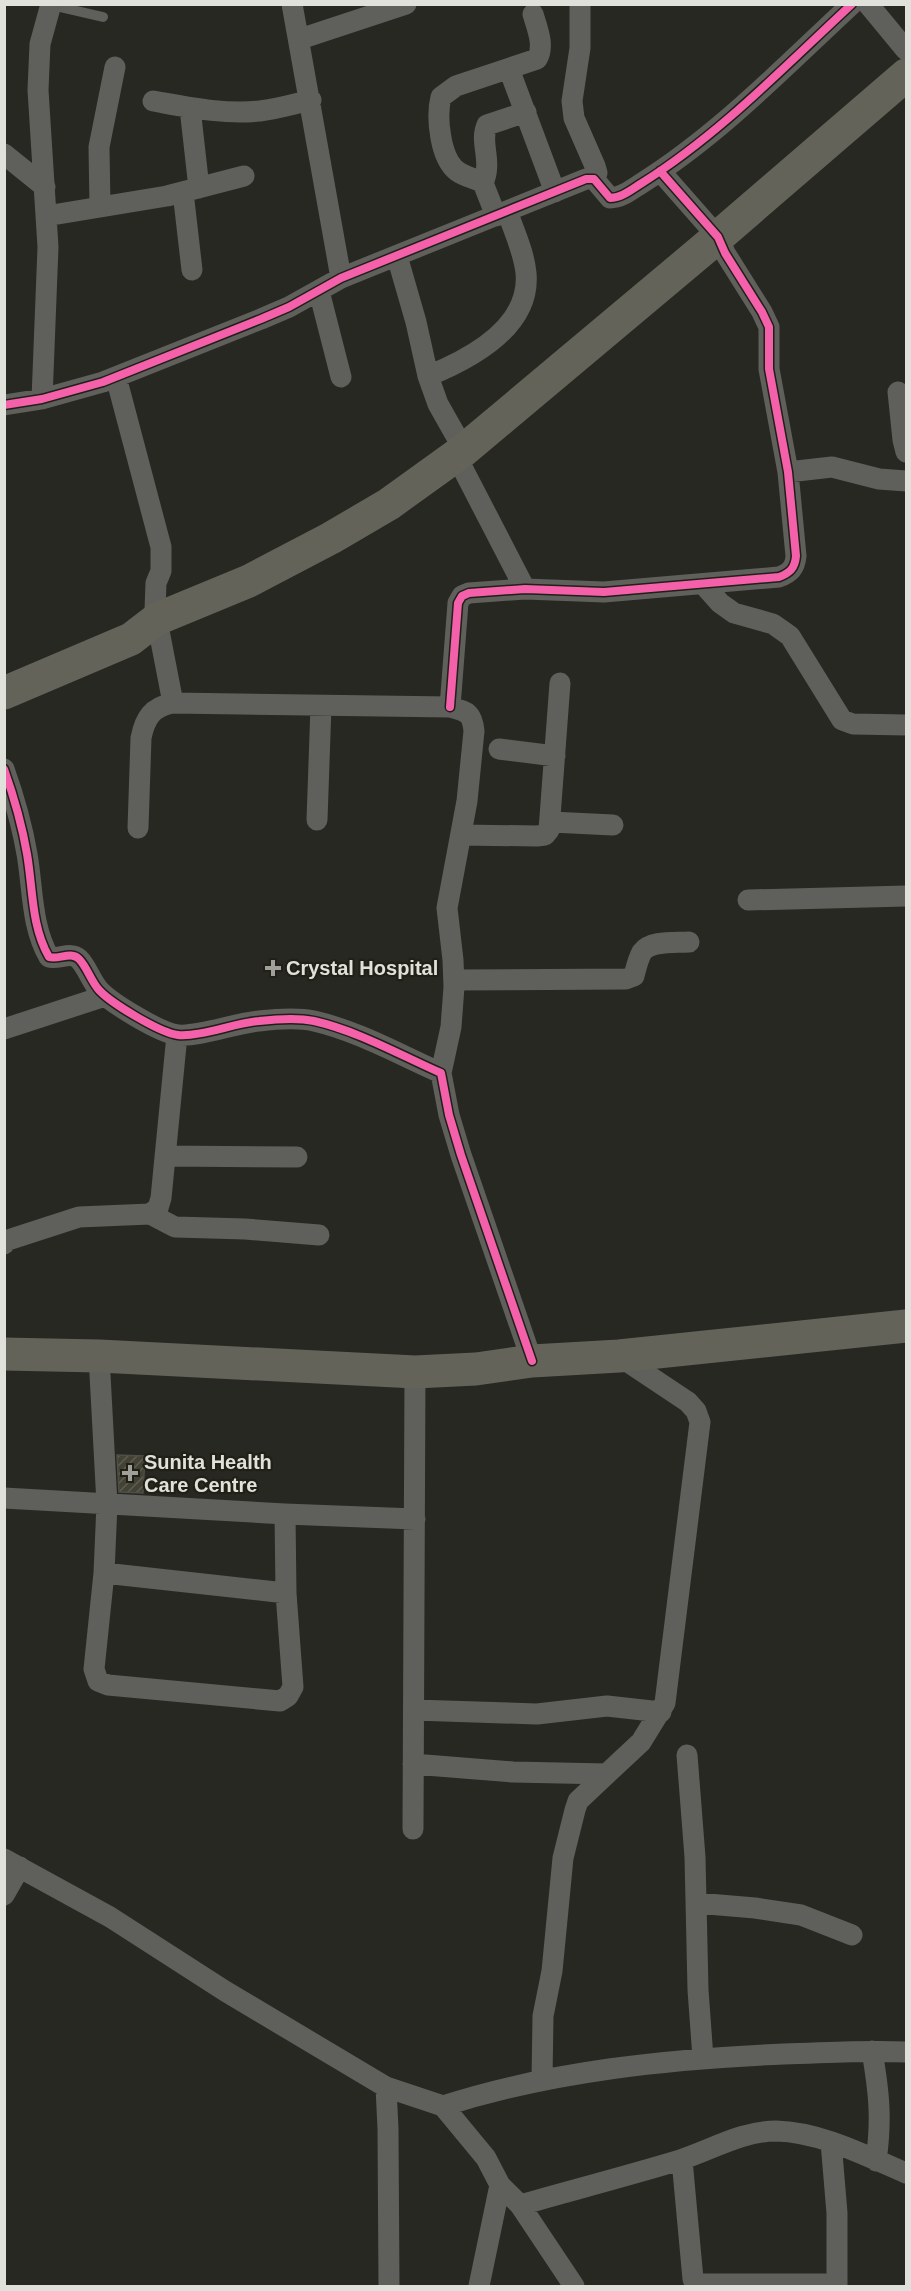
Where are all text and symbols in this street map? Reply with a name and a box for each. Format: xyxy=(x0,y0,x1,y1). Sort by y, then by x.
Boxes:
place label: Crystal Hospital xyxy=(286,957,438,979)
marker: Crystal Hospital xyxy=(264,959,282,977)
place label: Sunita Health Care Centre xyxy=(144,1451,272,1496)
marker: Sunita Health Care Centre xyxy=(121,1464,139,1482)

